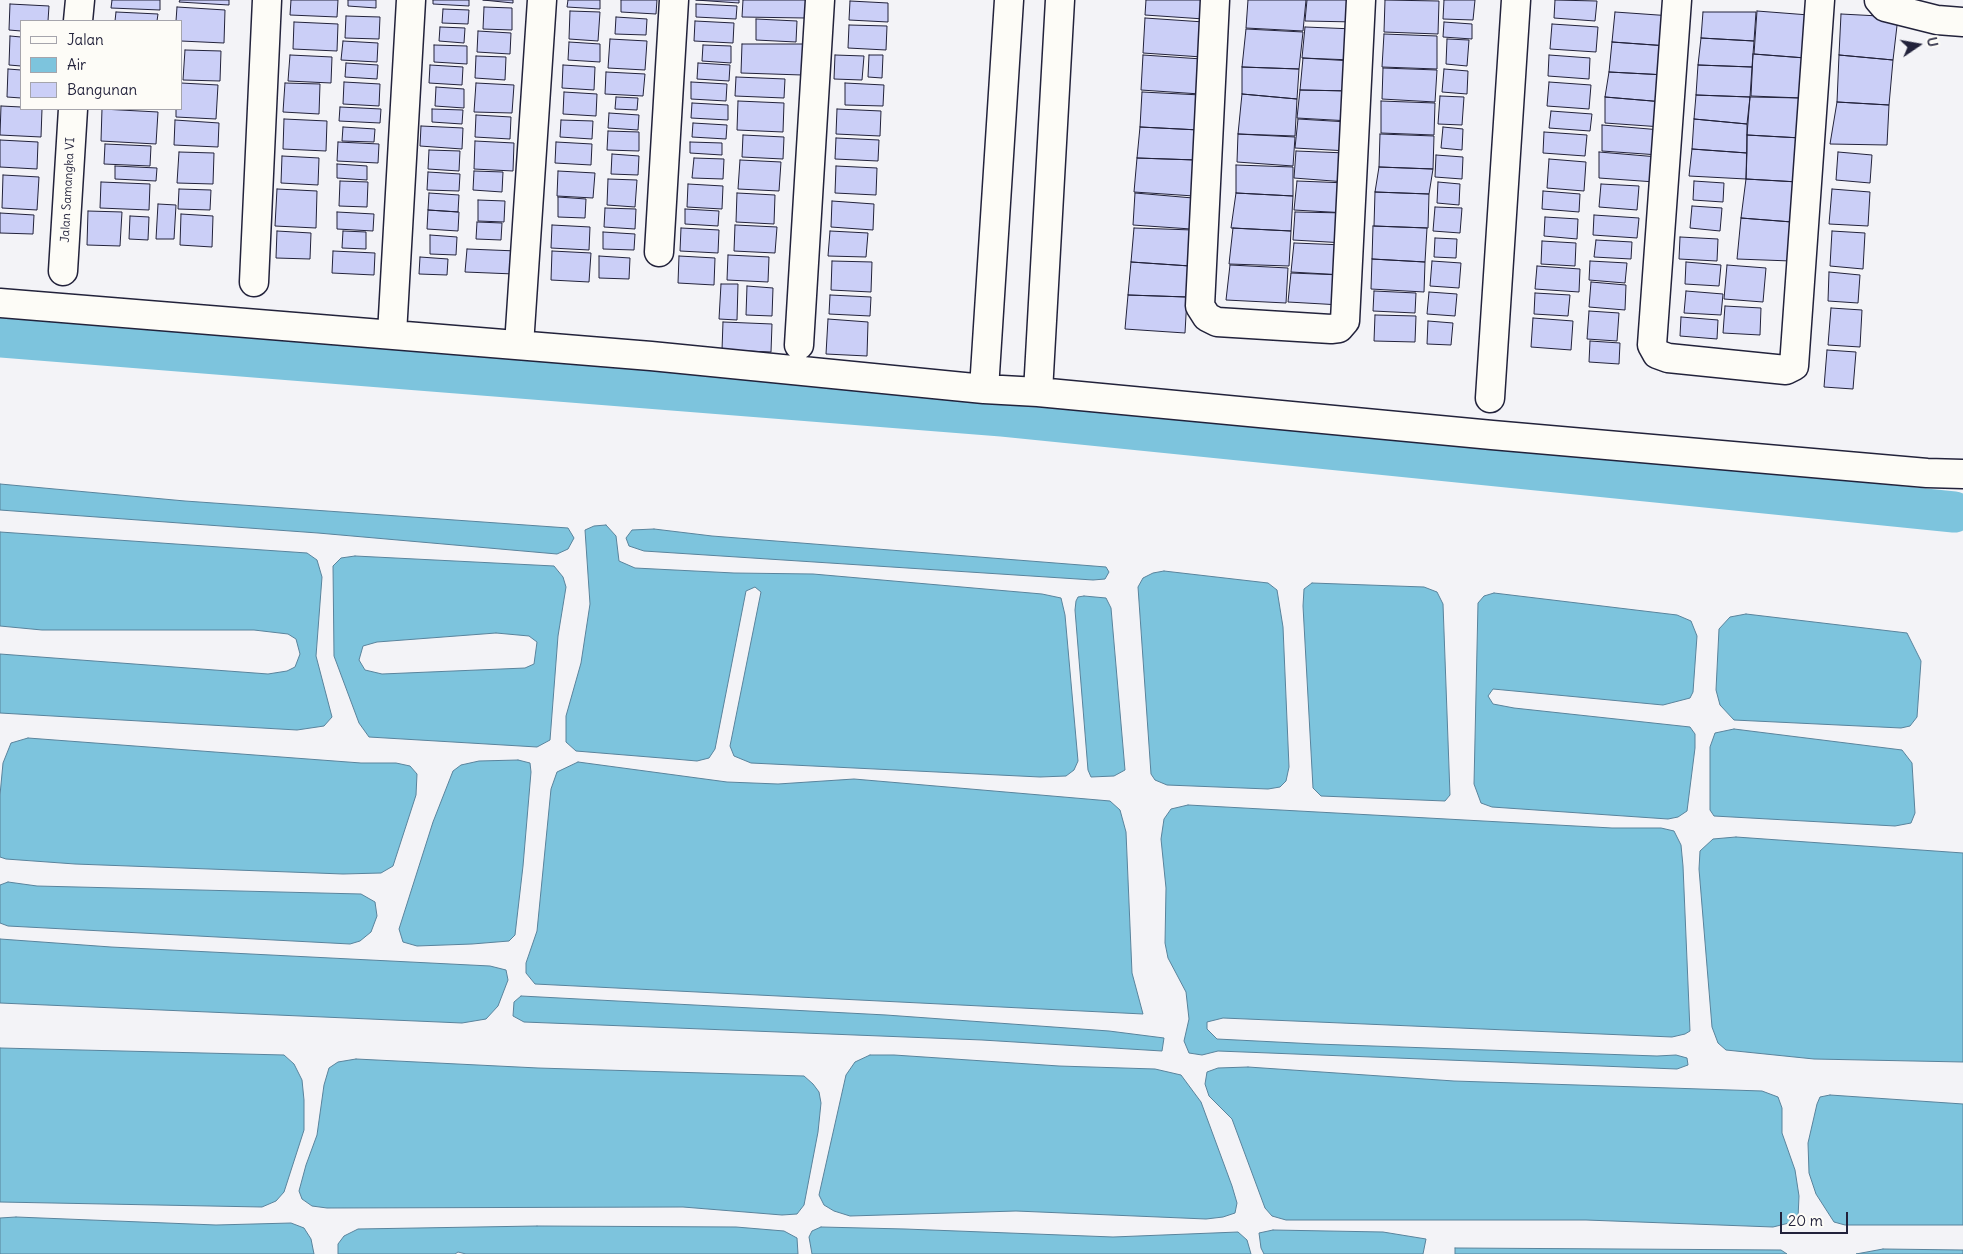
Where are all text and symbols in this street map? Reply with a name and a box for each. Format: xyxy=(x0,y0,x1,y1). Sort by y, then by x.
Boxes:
legend xyxy=(20,20,182,110)
north arrow xyxy=(1893,20,1943,70)
text: Jalan xyxy=(67,30,104,49)
text: U xyxy=(1923,35,1942,48)
text: Air xyxy=(67,55,86,74)
text: Bangunan xyxy=(67,80,137,99)
street label: Jalan Samangka VI xyxy=(58,137,78,243)
scale bar xyxy=(1783,1202,1850,1234)
text: 20 m xyxy=(1788,1211,1823,1230)

